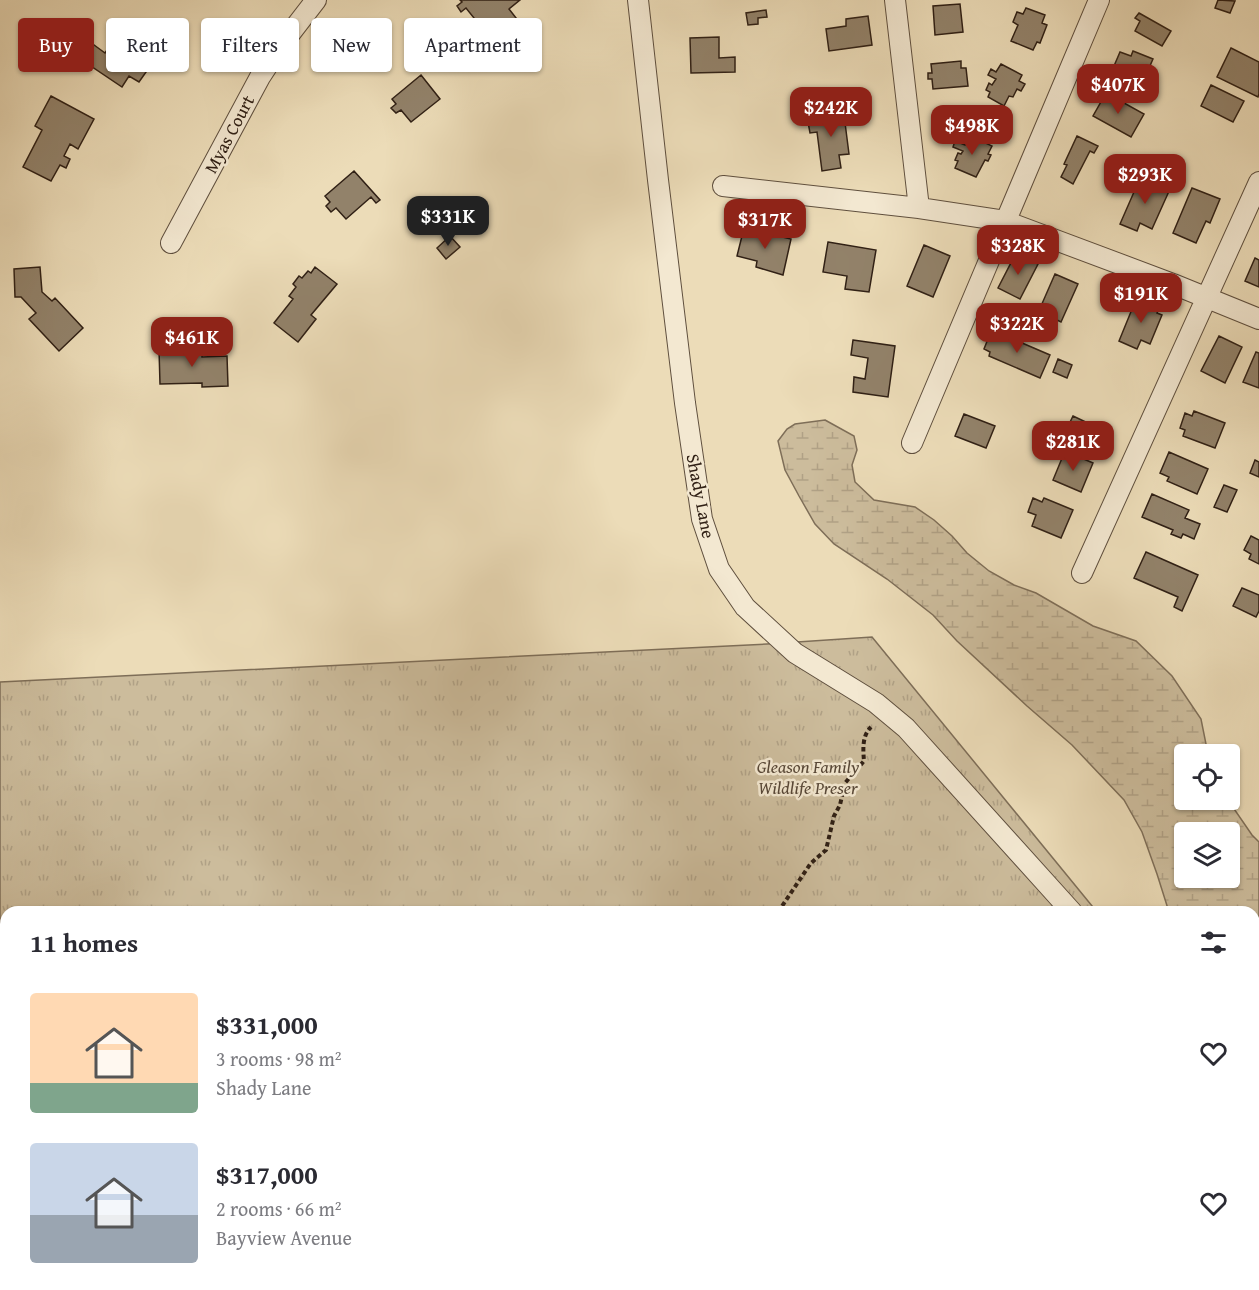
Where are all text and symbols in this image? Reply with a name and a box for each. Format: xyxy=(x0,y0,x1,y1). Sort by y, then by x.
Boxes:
chip: Buy xyxy=(18,18,94,72)
chip: Rent xyxy=(106,18,189,72)
chip: Filters xyxy=(201,18,299,72)
chip: New xyxy=(311,18,392,72)
chip: Apartment xyxy=(404,18,542,72)
pin: $407K xyxy=(1076,64,1160,115)
text: $407K xyxy=(1091,69,1145,98)
pin: $242K xyxy=(789,87,873,138)
street label: Myas Court xyxy=(197,89,261,178)
text: $242K xyxy=(804,92,858,121)
pin: $498K xyxy=(930,105,1014,156)
text: $498K xyxy=(945,110,999,139)
pin: $293K xyxy=(1103,154,1187,205)
text: $293K xyxy=(1118,159,1172,188)
pin: $331K xyxy=(406,196,490,247)
pin: $317K xyxy=(723,199,807,250)
text: $331K xyxy=(421,201,475,230)
text: $317K xyxy=(738,204,792,233)
pin: $328K xyxy=(976,225,1060,276)
text: $328K xyxy=(991,230,1045,259)
pin: $191K xyxy=(1099,273,1183,324)
text: $191K xyxy=(1114,278,1168,307)
pin: $322K xyxy=(975,303,1059,354)
text: $322K xyxy=(990,308,1044,337)
pin: $461K xyxy=(150,317,234,368)
text: $461K xyxy=(165,322,219,351)
pin: $281K xyxy=(1031,421,1115,472)
text: $281K xyxy=(1046,426,1100,455)
street label: Shady Lane xyxy=(680,451,722,541)
map controls xyxy=(1174,744,1240,888)
button: locate xyxy=(1174,744,1240,810)
park label: Gleason Family Wildlife Preser xyxy=(757,753,860,801)
button: layers xyxy=(1174,822,1240,888)
text: 11 homes xyxy=(30,923,138,962)
icon: filters xyxy=(1197,926,1230,959)
text: $331,000 xyxy=(216,1005,318,1044)
icon: home xyxy=(78,1017,150,1089)
icon: heart xyxy=(1197,1037,1230,1070)
text: 3 rooms · 98 m² xyxy=(216,1044,342,1073)
text: Shady Lane xyxy=(216,1073,311,1102)
text: $317,000 xyxy=(216,1155,318,1194)
icon: home xyxy=(78,1167,150,1239)
icon: heart xyxy=(1197,1187,1230,1220)
text: 2 rooms · 66 m² xyxy=(216,1194,342,1223)
text: Bayview Avenue xyxy=(216,1223,352,1252)

